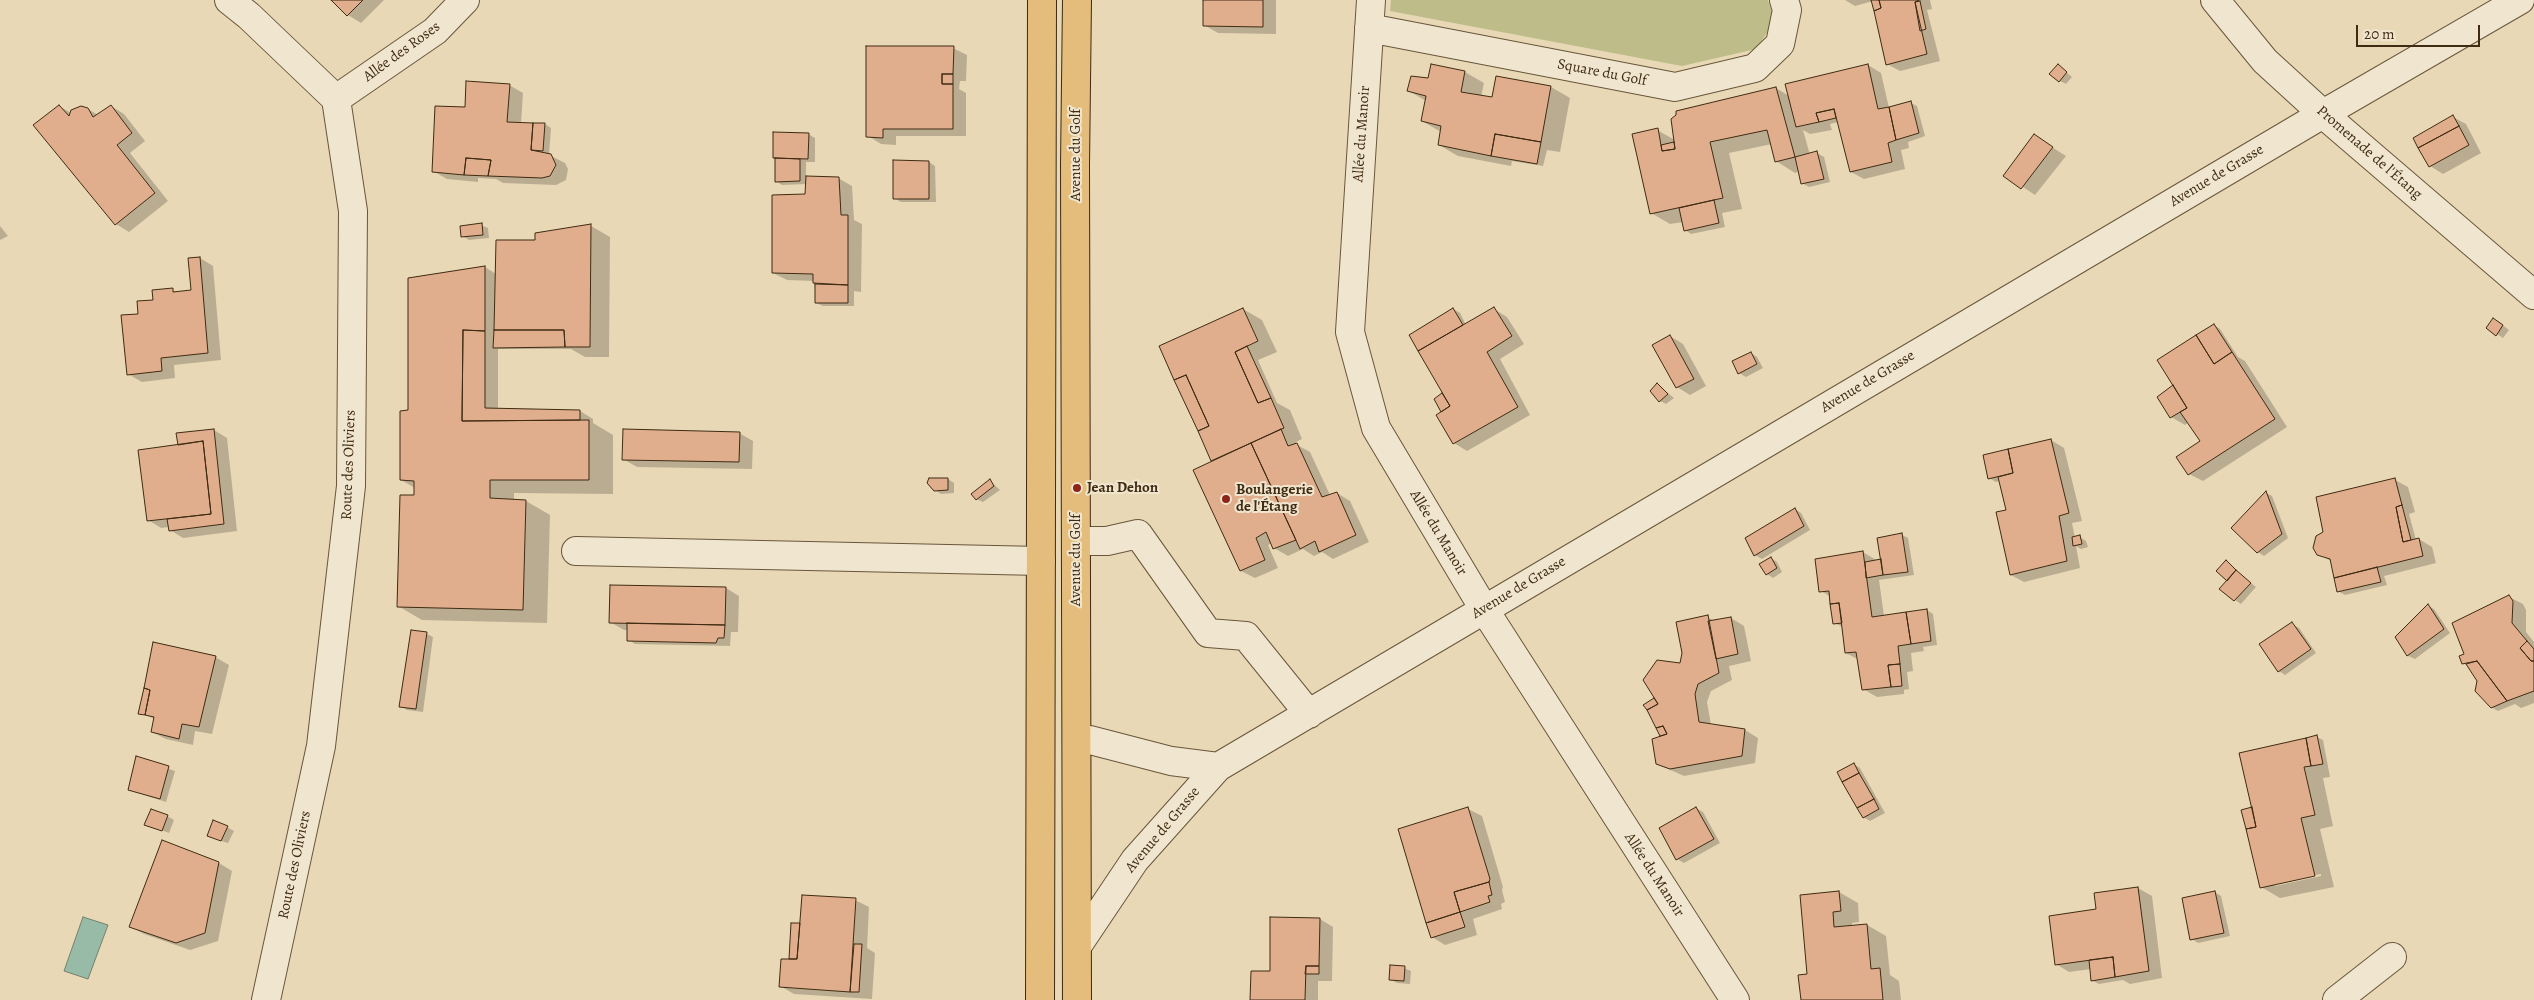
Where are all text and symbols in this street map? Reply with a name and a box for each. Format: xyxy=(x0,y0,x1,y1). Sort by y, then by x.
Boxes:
scale bar xyxy=(2359,15,2483,47)
street label: Allée des Roses xyxy=(360,18,444,86)
text: 20 m xyxy=(2364,24,2395,44)
street label: Square du Golf xyxy=(1556,56,1648,90)
street label: Allée du Manoir xyxy=(1350,85,1374,183)
street label: Promenade de l'Étang xyxy=(2313,102,2425,204)
street label: Avenue du Golf xyxy=(1067,109,1085,201)
street label: Avenue de Grasse xyxy=(2167,141,2267,211)
street label: Avenue de Grasse xyxy=(1818,347,1918,417)
street label: Route des Oliviers xyxy=(338,410,360,520)
place label: Jean Dehon xyxy=(1087,479,1158,497)
place label: Boulangerie de l'Étang xyxy=(1236,481,1313,516)
marker: Jean Dehon xyxy=(1071,482,1083,494)
street label: Allée du Manoir xyxy=(1405,487,1471,579)
marker: Boulangerie de l'Étang xyxy=(1220,493,1232,505)
street label: Avenue du Golf xyxy=(1067,514,1085,606)
street label: Avenue de Grasse xyxy=(1469,553,1569,623)
street label: Avenue de Grasse xyxy=(1122,783,1204,877)
street label: Route des Oliviers xyxy=(275,809,315,921)
street label: Allée du Manoir xyxy=(1620,830,1688,920)

